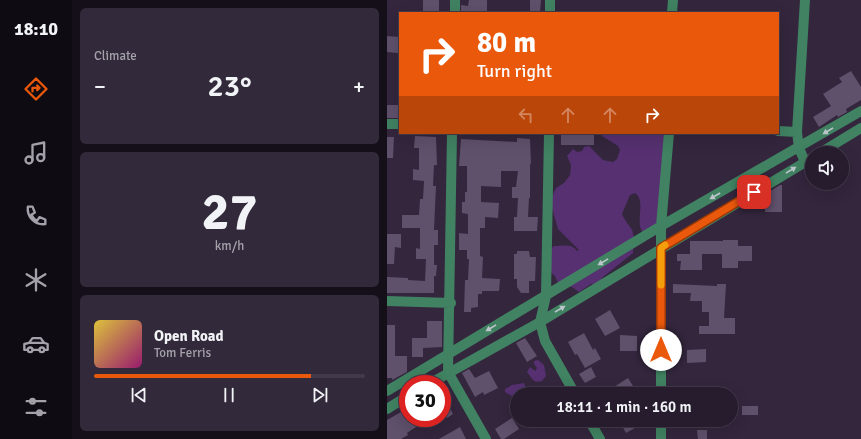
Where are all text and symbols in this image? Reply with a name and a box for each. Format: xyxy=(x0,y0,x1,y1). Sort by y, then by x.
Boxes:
text: 18:10 xyxy=(14,18,58,40)
text: 80 m xyxy=(477,26,536,60)
icon: right xyxy=(411,28,463,80)
text: Climate xyxy=(94,48,137,64)
text: Turn right xyxy=(477,60,552,82)
text: 23° xyxy=(208,68,251,105)
text: − xyxy=(94,73,106,100)
text: + xyxy=(353,73,365,100)
icon: directions xyxy=(22,75,50,103)
icon: left xyxy=(515,104,537,126)
icon: ahead xyxy=(557,104,579,126)
icon: ahead xyxy=(599,104,621,126)
icon: right xyxy=(641,104,663,126)
one-way arrow xyxy=(822,127,834,134)
icon: music xyxy=(22,139,50,167)
map controls xyxy=(805,146,849,190)
button: sound xyxy=(805,146,849,190)
one-way arrow xyxy=(786,166,796,174)
pin xyxy=(737,175,771,209)
text: 27 xyxy=(201,180,258,244)
icon: arrive xyxy=(743,181,765,203)
one-way arrow xyxy=(709,192,721,199)
icon: phone xyxy=(22,202,50,230)
text: km/h xyxy=(215,238,244,254)
one-way arrow xyxy=(597,258,609,265)
icon: climate xyxy=(22,266,50,294)
one-way arrow xyxy=(554,306,566,313)
one-way arrow xyxy=(485,325,497,332)
text: Open Road xyxy=(154,327,224,345)
position arrow xyxy=(640,329,682,371)
icon: car xyxy=(22,330,50,358)
text: Tom Ferris xyxy=(154,345,211,361)
speed limit sign: 30 xyxy=(399,375,451,427)
icon: previous xyxy=(128,384,150,406)
icon: pause xyxy=(218,384,240,406)
icon: next xyxy=(309,384,331,406)
icon: filters xyxy=(22,393,50,421)
text: 18:11 · 1 min · 160 m xyxy=(557,398,691,416)

